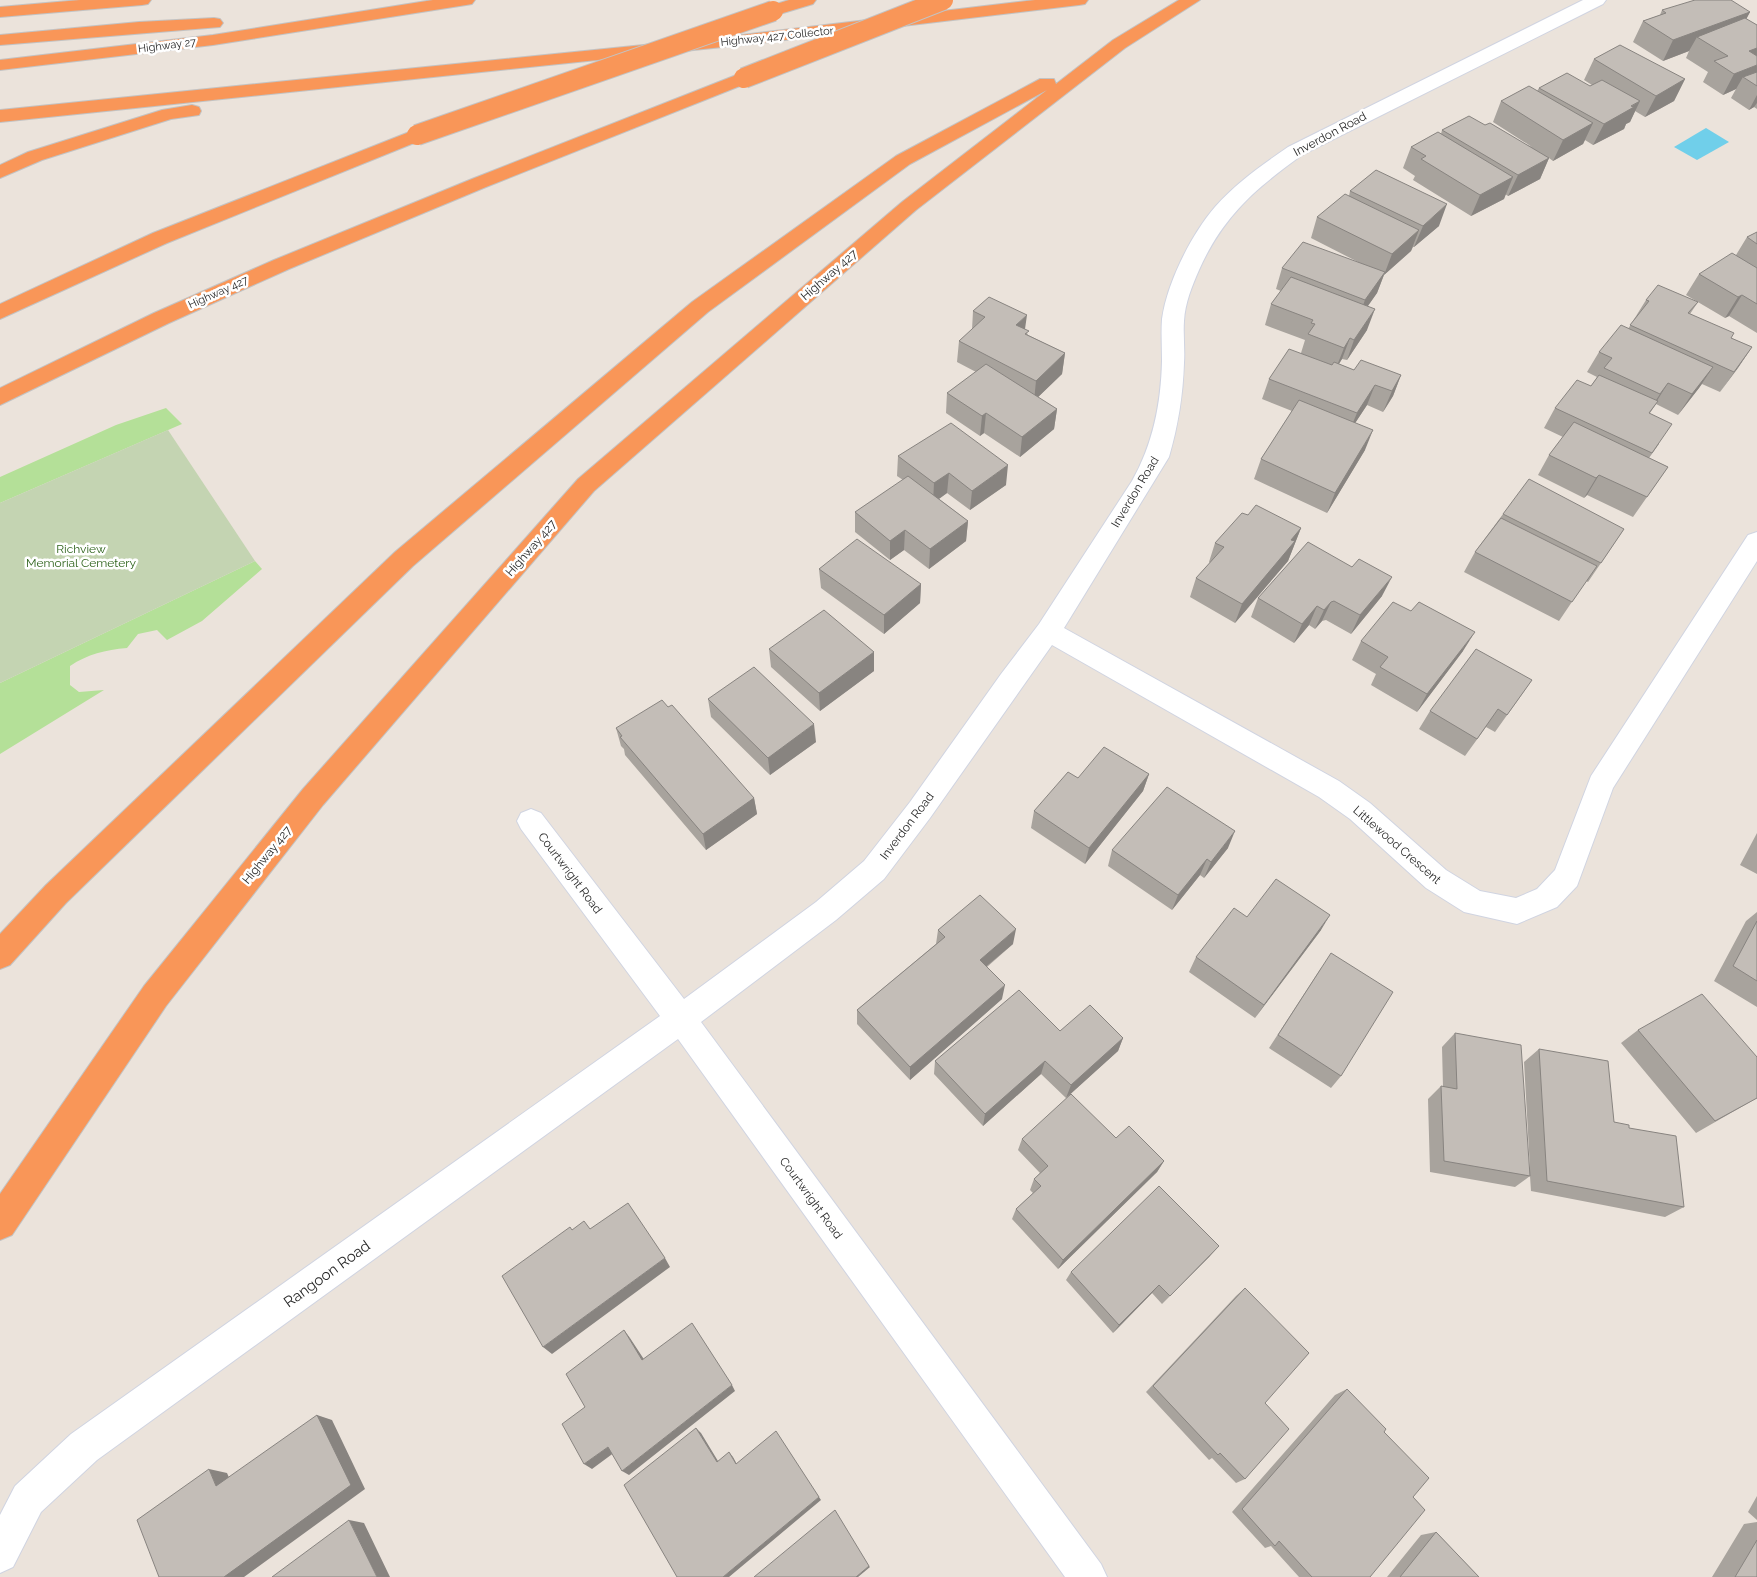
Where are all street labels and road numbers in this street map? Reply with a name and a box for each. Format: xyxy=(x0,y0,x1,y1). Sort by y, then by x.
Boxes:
street label: Highway 427 Collector xyxy=(720,24,834,49)
street label: Highway 27 xyxy=(137,35,197,56)
street label: Inverdon Road xyxy=(1291,109,1369,159)
street label: Highway 427 xyxy=(798,246,861,303)
street label: Highway 427 xyxy=(186,273,250,311)
street label: Inverdon Road xyxy=(1108,454,1162,530)
street label: Highway 427 xyxy=(503,516,560,579)
street label: Inverdon Road xyxy=(877,790,937,862)
street label: Littlewood Crescent xyxy=(1350,803,1444,887)
street label: Highway 427 xyxy=(239,823,295,887)
street label: Courtwright Road xyxy=(535,830,605,916)
street label: Courtwright Road xyxy=(777,1154,845,1242)
street label: Rangoon Road xyxy=(280,1237,374,1311)

